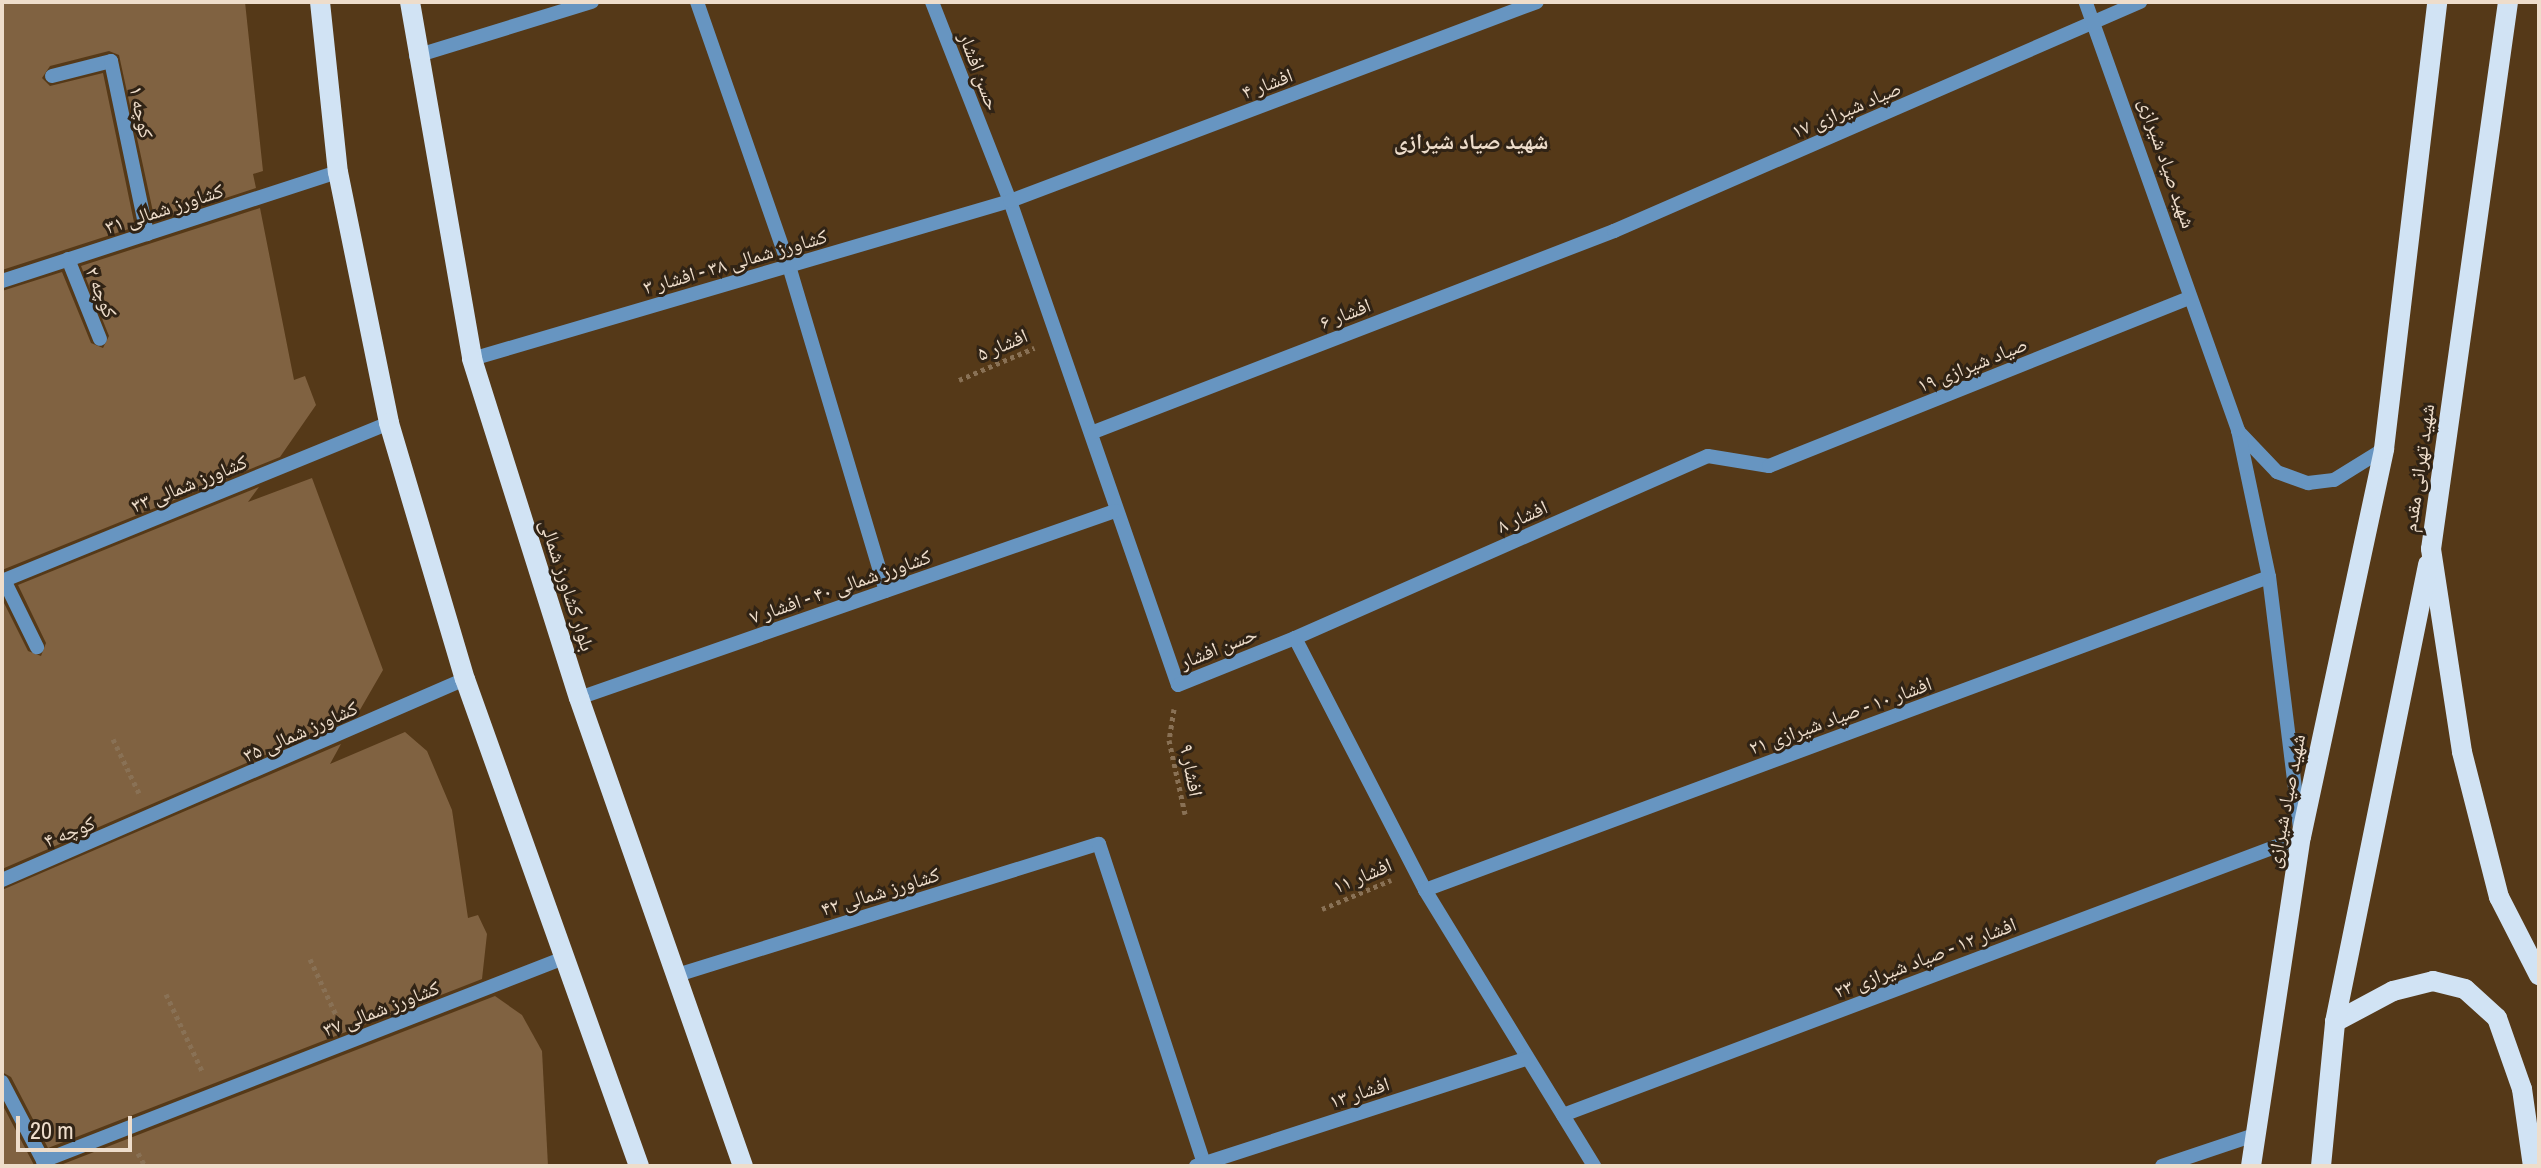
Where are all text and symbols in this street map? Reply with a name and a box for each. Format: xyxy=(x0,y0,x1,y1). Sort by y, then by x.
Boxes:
street label: حسن افشار xyxy=(954,29,1006,113)
street label: افشار ۴ xyxy=(1238,62,1296,104)
street label: صیاد شیرازی ۱۷ xyxy=(1788,75,1904,143)
street label: کوچه ۱ xyxy=(125,84,159,140)
street label: شهید صیاد شیرازی xyxy=(2134,95,2202,231)
district label: شهید صیاد شیرازی xyxy=(1394,129,1548,155)
street label: کشاورز شمالی ۳۱ xyxy=(102,178,226,238)
street label: کشاورز شمالی ۳۸ - افشار ۳ xyxy=(640,223,830,299)
street label: کوچه ۲ xyxy=(81,263,123,321)
street label: افشار ۶ xyxy=(1316,292,1374,334)
street label: افشار ۵ xyxy=(973,323,1031,365)
street label: صیاد شیرازی ۱۹ xyxy=(1913,331,2031,397)
street label: شهید تهرانی مقدم xyxy=(2397,402,2439,534)
street label: کشاورز شمالی ۳۳ xyxy=(128,449,250,517)
street label: افشار ۸ xyxy=(1493,494,1551,538)
street label: بلوار کشاورز شمالی xyxy=(535,516,601,654)
street label: کشاورز شمالی ۴۰ - افشار ۷ xyxy=(746,544,934,628)
street label: حسن افشار xyxy=(1176,621,1260,673)
street label: افشار ۱۰ - صیاد شیرازی ۲۱ xyxy=(1745,671,1935,759)
street label: کشاورز شمالی ۳۵ xyxy=(239,695,361,767)
street label: شهید صیاد شیرازی xyxy=(2260,732,2310,870)
street label: افشار ۹ xyxy=(1175,742,1209,798)
street label: کوچه ۴ xyxy=(40,810,98,852)
street label: افشار ۱۱ xyxy=(1329,852,1395,898)
street label: کشاورز شمالی ۴۲ xyxy=(818,862,942,920)
street label: افشار ۱۲ - صیاد شیرازی ۲۳ xyxy=(1831,911,2019,1003)
street label: کشاورز شمالی ۳۷ xyxy=(319,975,443,1041)
street label: افشار ۱۳ xyxy=(1326,1071,1392,1113)
scale bar xyxy=(20,1100,136,1150)
text: 20 m xyxy=(30,1114,74,1146)

